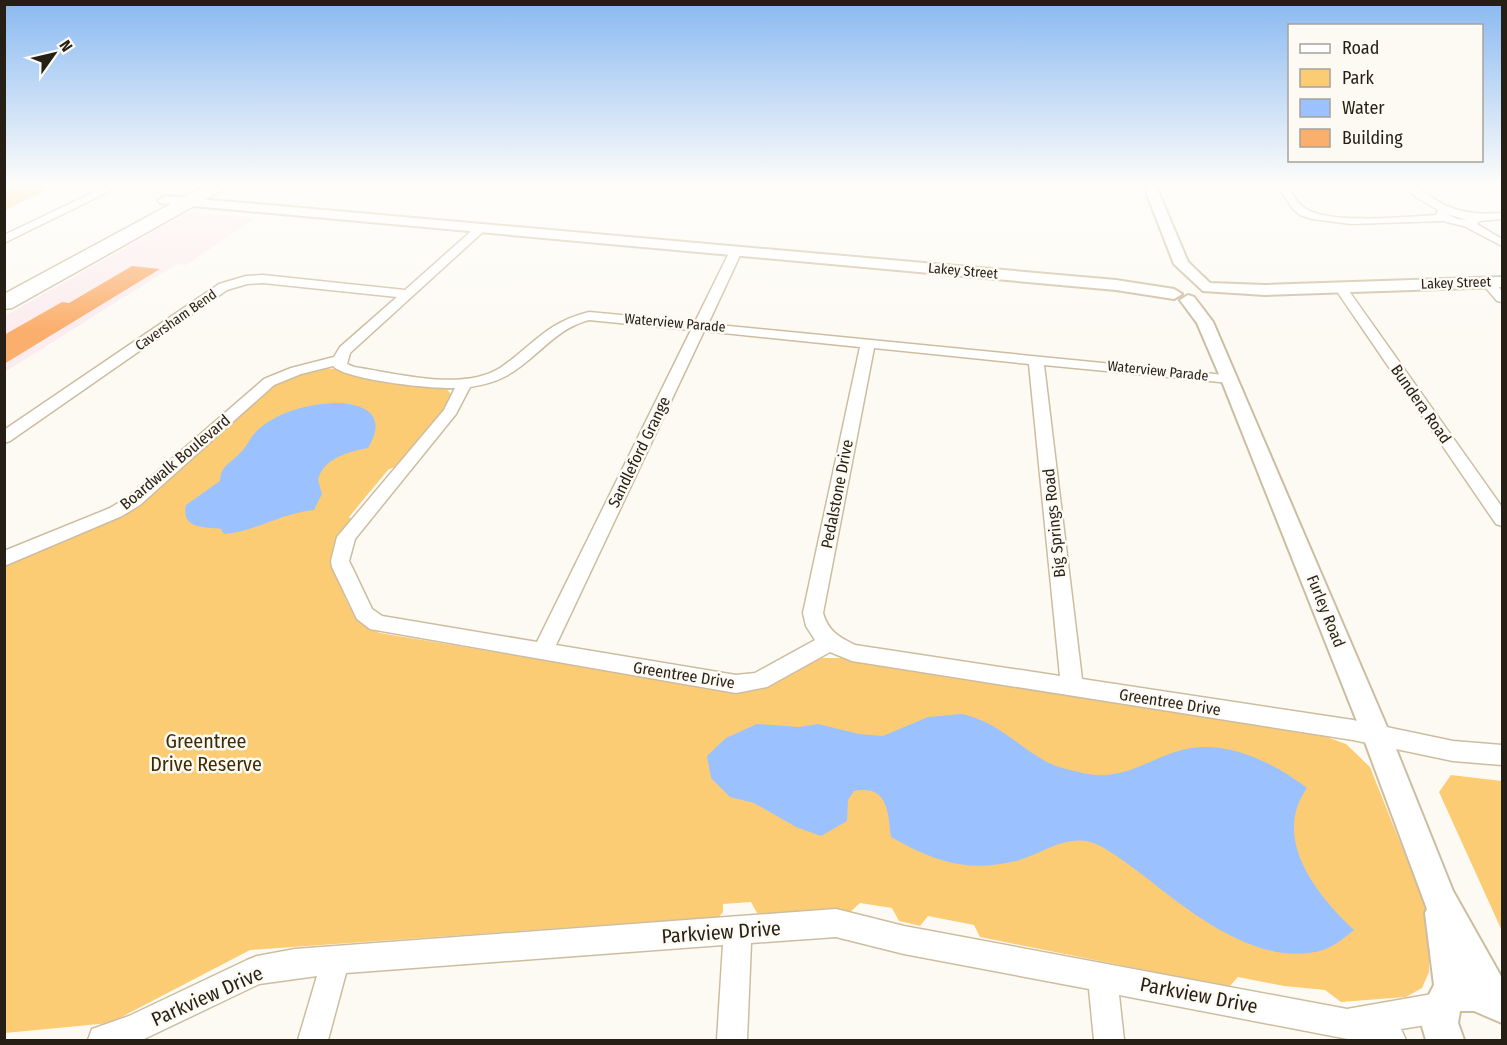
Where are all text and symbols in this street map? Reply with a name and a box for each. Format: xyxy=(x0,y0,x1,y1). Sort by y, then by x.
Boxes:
north arrow xyxy=(24,24,84,84)
legend xyxy=(1288,24,1483,162)
text: N xyxy=(55,37,77,55)
text: Road xyxy=(1342,37,1379,59)
text: Park xyxy=(1342,67,1375,89)
text: Water xyxy=(1342,97,1385,119)
text: Building xyxy=(1342,127,1403,149)
street label: Lakey Street xyxy=(927,259,999,283)
street label: Lakey Street xyxy=(1421,273,1492,293)
street label: Caversham Bend xyxy=(132,286,220,354)
street label: Waterview Parade xyxy=(624,310,726,336)
street label: Waterview Parade xyxy=(1107,357,1209,385)
street label: Bundera Road xyxy=(1387,361,1455,447)
street label: Sandleford Grange xyxy=(604,393,674,511)
street label: Boardwalk Boulevard xyxy=(116,410,234,514)
street label: Pedalstone Drive xyxy=(817,438,857,550)
street label: Big Springs Road xyxy=(1039,467,1069,579)
street label: Furley Road xyxy=(1303,572,1349,650)
street label: Greentree Drive xyxy=(632,658,736,692)
street label: Greentree Drive xyxy=(1118,685,1222,719)
park label: Greentree Drive Reserve xyxy=(150,729,262,776)
street label: Parkview Drive xyxy=(661,916,781,948)
street label: Parkview Drive xyxy=(148,961,266,1031)
street label: Parkview Drive xyxy=(1138,972,1260,1018)

